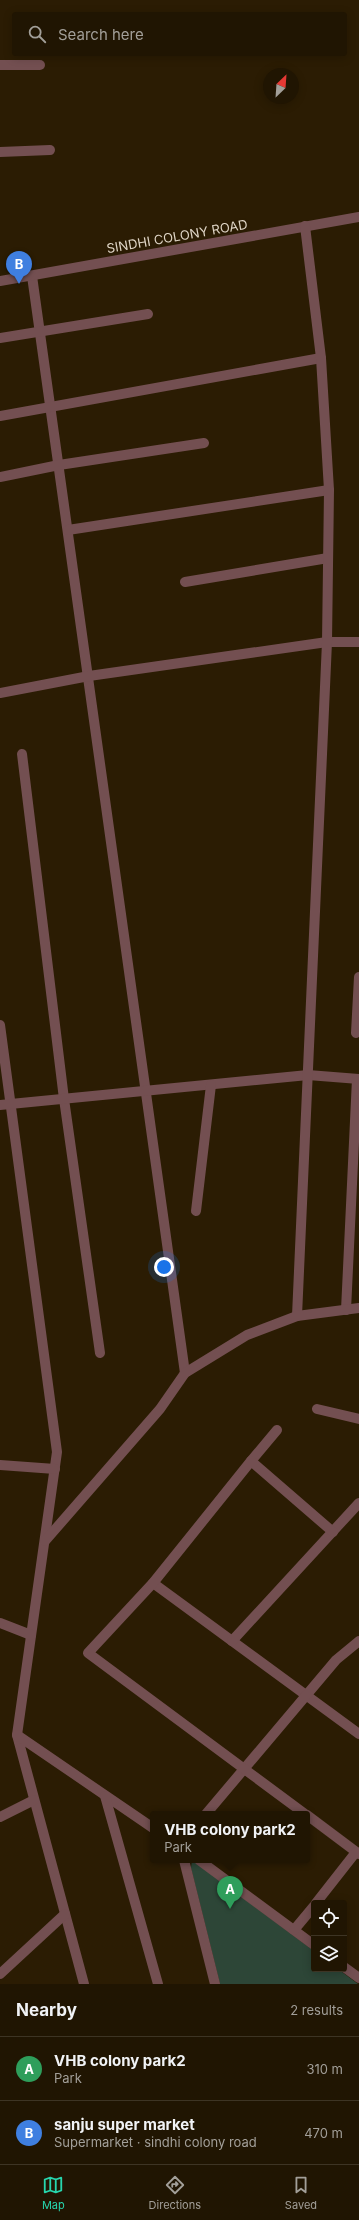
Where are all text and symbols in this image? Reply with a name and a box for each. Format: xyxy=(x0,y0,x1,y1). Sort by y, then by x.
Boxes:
search box xyxy=(12,12,347,56)
icon: search xyxy=(26,23,48,45)
text: Search here xyxy=(58,25,144,44)
north arrow xyxy=(263,68,299,104)
street label: SINDHI COLONY ROAD xyxy=(105,216,249,256)
pin: B xyxy=(6,251,32,284)
your location xyxy=(154,1257,174,1277)
popup xyxy=(150,1811,310,1863)
text: VHB colony park2 xyxy=(164,1820,296,1839)
text: Park xyxy=(164,1839,192,1855)
pin: A xyxy=(217,1876,243,1909)
map controls xyxy=(311,1900,347,1972)
button: locate xyxy=(311,1900,347,1936)
button: layers xyxy=(311,1936,347,1972)
text: Nearby xyxy=(16,2000,77,2020)
text: 2 results xyxy=(290,2002,343,2018)
text: VHB colony park2 xyxy=(54,2051,186,2070)
text: A xyxy=(24,2061,34,2077)
text: 310 m xyxy=(306,2061,343,2077)
text: Park xyxy=(54,2070,82,2086)
text: sanju super market xyxy=(54,2115,195,2134)
text: B xyxy=(25,2125,33,2141)
text: 470 m xyxy=(304,2125,343,2141)
text: Supermarket · sindhi colony road xyxy=(54,2134,257,2150)
tab: Map xyxy=(42,2174,65,2212)
tab: Directions xyxy=(149,2174,201,2212)
tab: Saved xyxy=(285,2174,317,2212)

